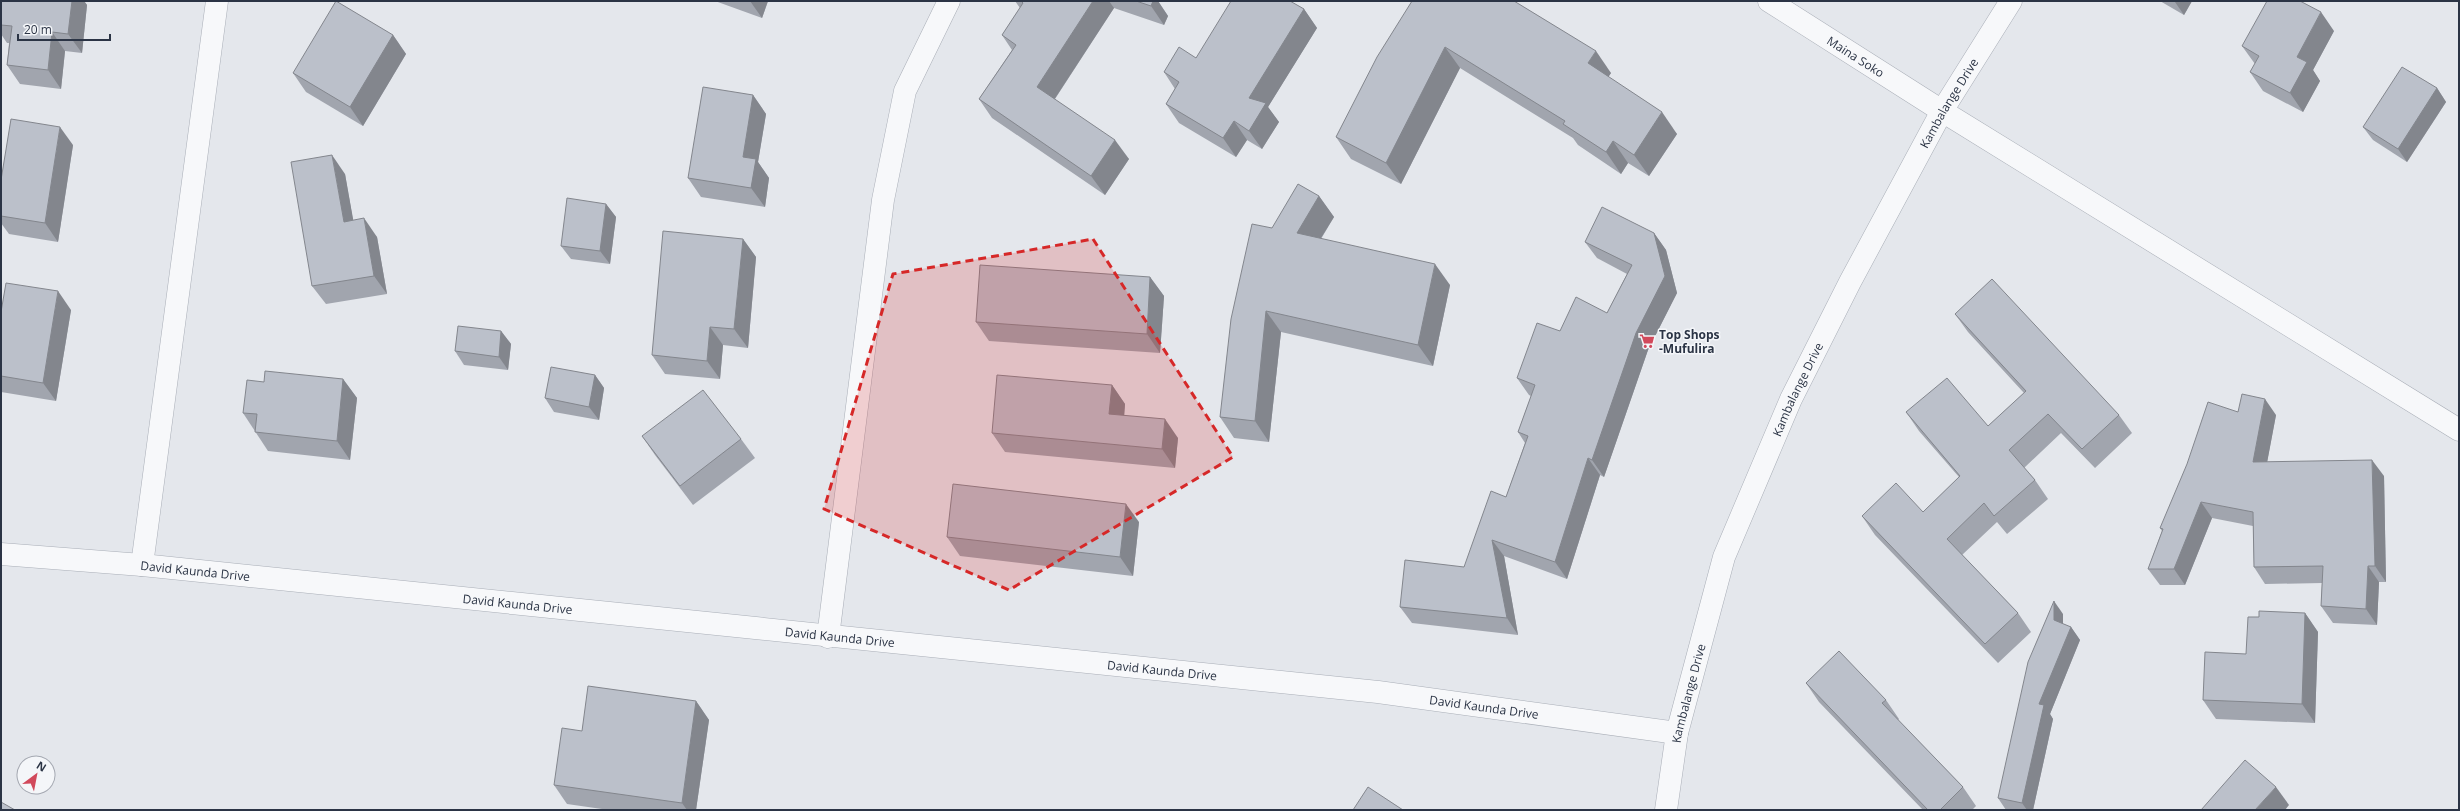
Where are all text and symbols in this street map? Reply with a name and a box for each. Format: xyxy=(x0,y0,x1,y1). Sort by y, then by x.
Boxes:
scale bar xyxy=(18,16,110,42)
text: 20 m xyxy=(24,21,52,38)
street label: Maina Soko xyxy=(1824,32,1888,81)
street label: Kambalange Drive xyxy=(1915,54,1982,151)
place label: Top Shops -Mufulira xyxy=(1659,326,1720,357)
supermarket icon: Top Shops -Mufulira xyxy=(1638,332,1656,350)
street label: Kambalange Drive xyxy=(1768,339,1827,439)
street label: David Kaunda Drive xyxy=(140,556,251,585)
street label: David Kaunda Drive xyxy=(462,590,574,618)
street label: David Kaunda Drive xyxy=(784,623,896,651)
street label: Kambalange Drive xyxy=(1667,641,1709,744)
street label: David Kaunda Drive xyxy=(1107,656,1218,684)
street label: David Kaunda Drive xyxy=(1428,691,1540,722)
north arrow xyxy=(16,755,56,795)
text: N xyxy=(34,757,49,775)

